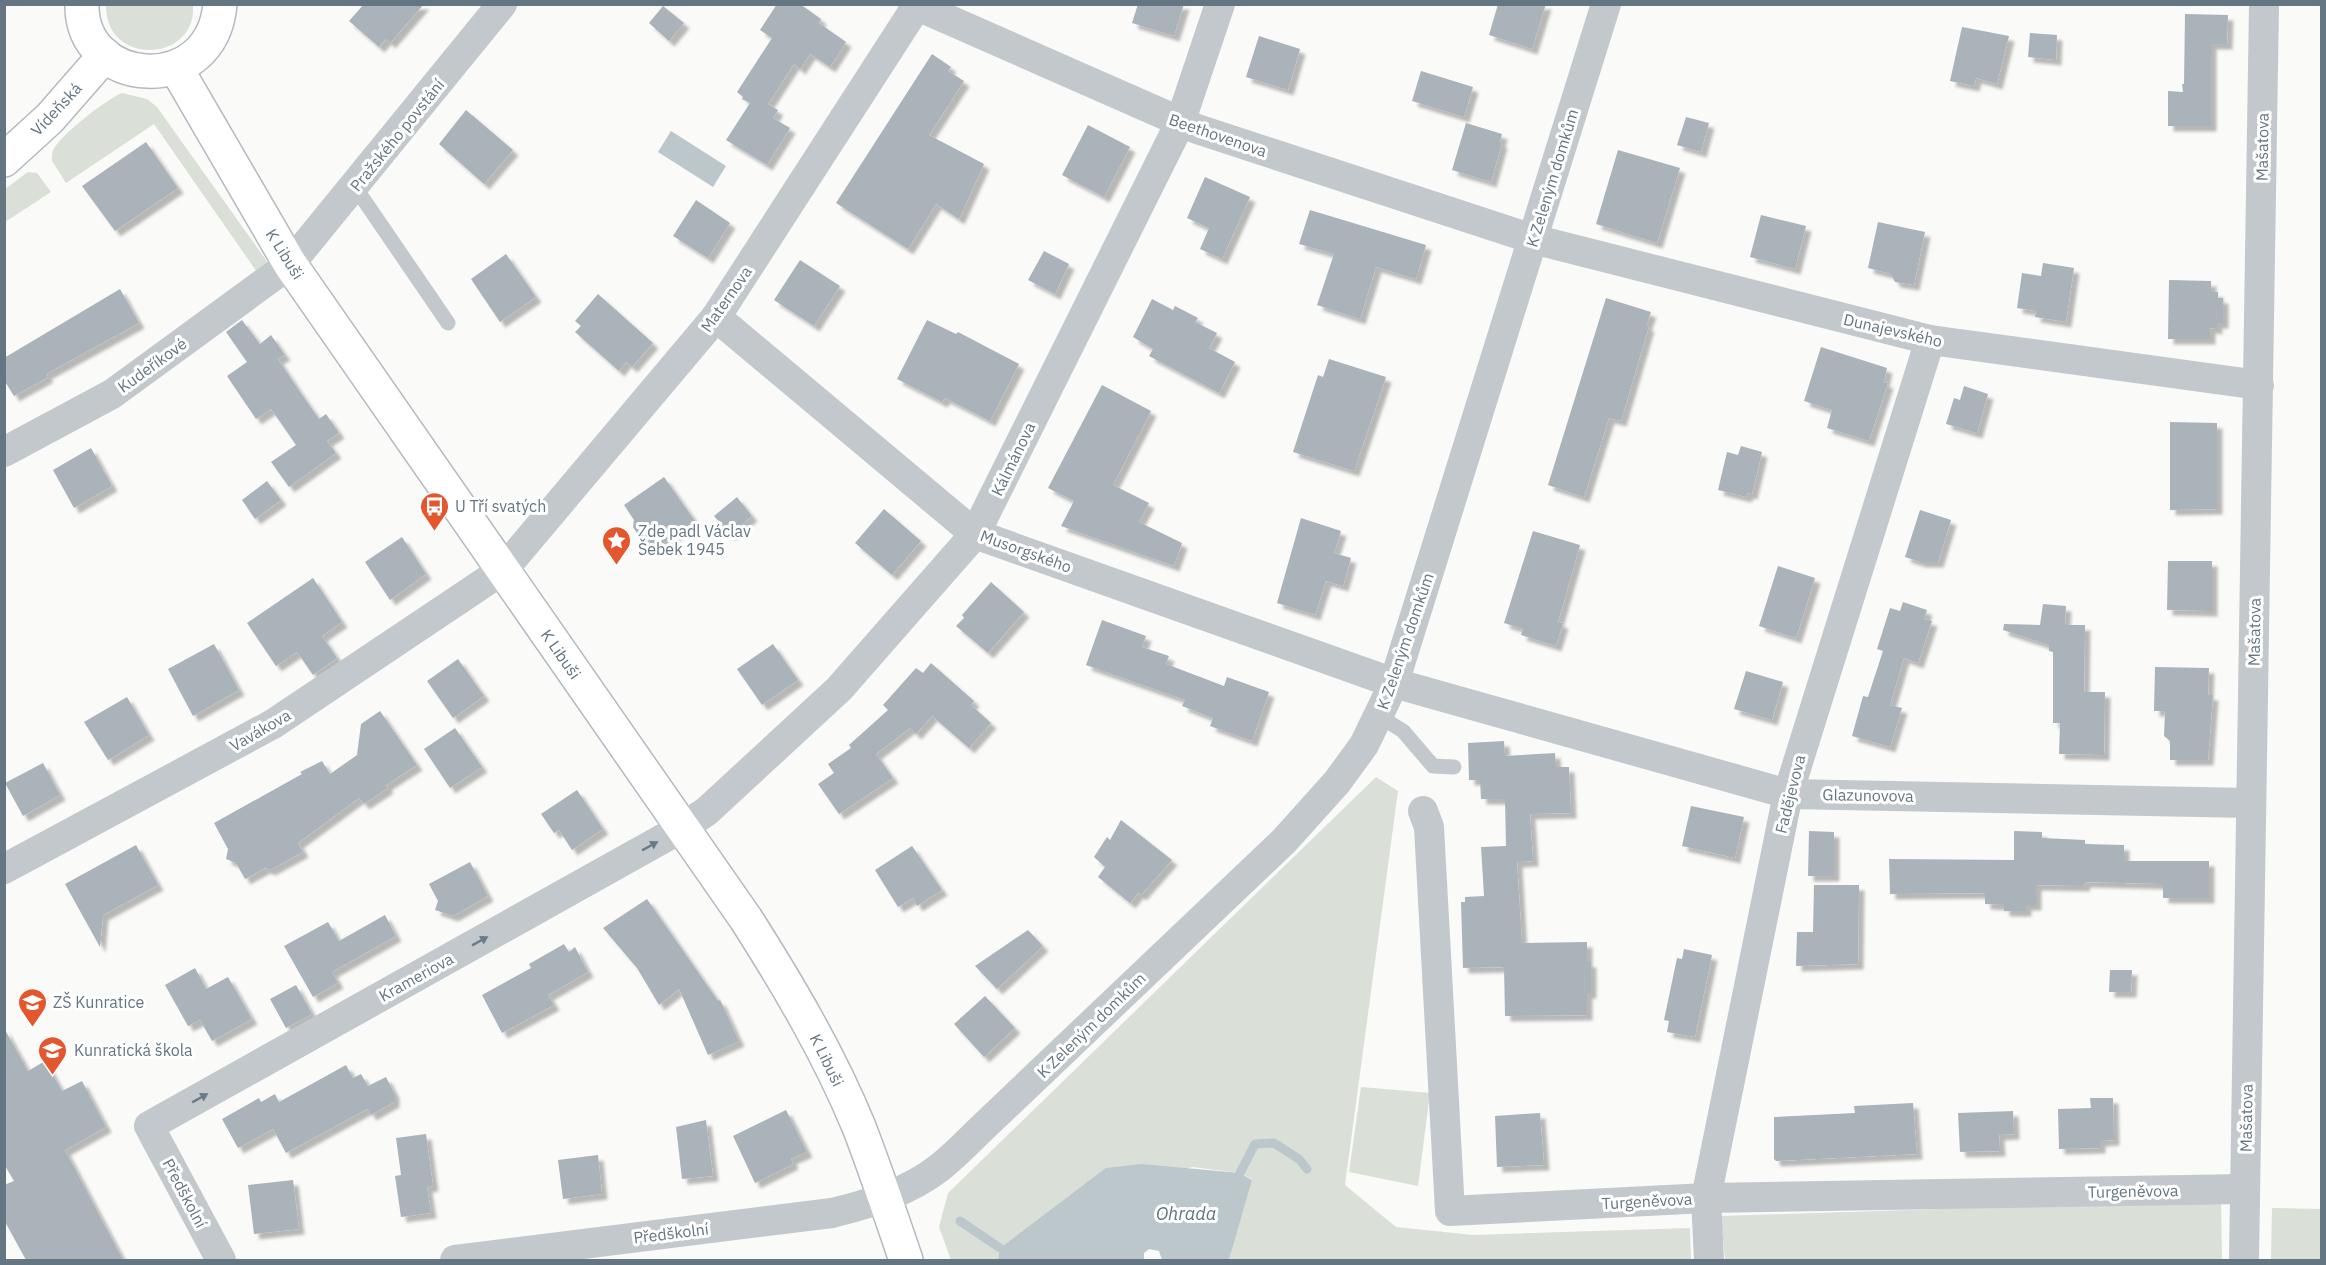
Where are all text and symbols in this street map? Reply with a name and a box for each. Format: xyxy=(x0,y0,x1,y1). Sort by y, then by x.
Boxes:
street label: Pražského povstání xyxy=(346,75,448,195)
street label: Vídeňská xyxy=(26,78,86,140)
street label: K Zeleným domkům xyxy=(1521,107,1583,249)
street label: Beethovenova xyxy=(1166,109,1270,161)
street label: Mašatova xyxy=(2251,112,2273,181)
street label: K Libuši xyxy=(262,225,308,283)
street label: Maternova xyxy=(696,262,756,336)
street label: Dunajevského xyxy=(1842,309,1944,351)
street label: Kudeříkové xyxy=(114,333,191,397)
street label: Kálmánova xyxy=(987,418,1040,499)
bus stop icon: U Tří svatých xyxy=(418,490,450,532)
place label: U Tří svatých xyxy=(455,496,546,516)
place label: Zde padl Václav Šebek 1945 xyxy=(638,521,751,559)
place icon: Zde padl Václav Šebek 1945 xyxy=(601,524,633,566)
street label: Musorgského xyxy=(978,525,1074,577)
street label: K Zeleným domkům xyxy=(1372,570,1438,712)
street label: Mašatova xyxy=(2243,597,2265,666)
street label: K Libuši xyxy=(537,625,585,683)
street label: Vavákova xyxy=(226,704,294,755)
street label: Fadějevova xyxy=(1771,752,1810,835)
street label: Glazunovova xyxy=(1822,784,1914,806)
one-way arrow xyxy=(642,841,659,851)
one-way arrow xyxy=(472,936,489,946)
street label: Krameriova xyxy=(375,948,457,1006)
street label: K Zeleným domkům xyxy=(1033,968,1149,1082)
school or university icon: ZŠ Kunratice xyxy=(16,986,48,1028)
place label: ZŠ Kunratice xyxy=(53,991,144,1012)
street label: K Libuši xyxy=(806,1030,848,1090)
school or university icon: Kunratická škola xyxy=(37,1034,69,1076)
place label: Kunratická škola xyxy=(74,1040,193,1060)
street label: Mašatova xyxy=(2235,1083,2257,1152)
one-way arrow xyxy=(192,1092,208,1103)
street label: Předškolní xyxy=(158,1155,212,1231)
street label: Turgeněvova xyxy=(2087,1180,2179,1202)
street label: Turgeněvova xyxy=(1601,1189,1693,1213)
water label: Ohrada xyxy=(1156,1202,1216,1225)
street label: Předškolní xyxy=(632,1218,710,1248)

